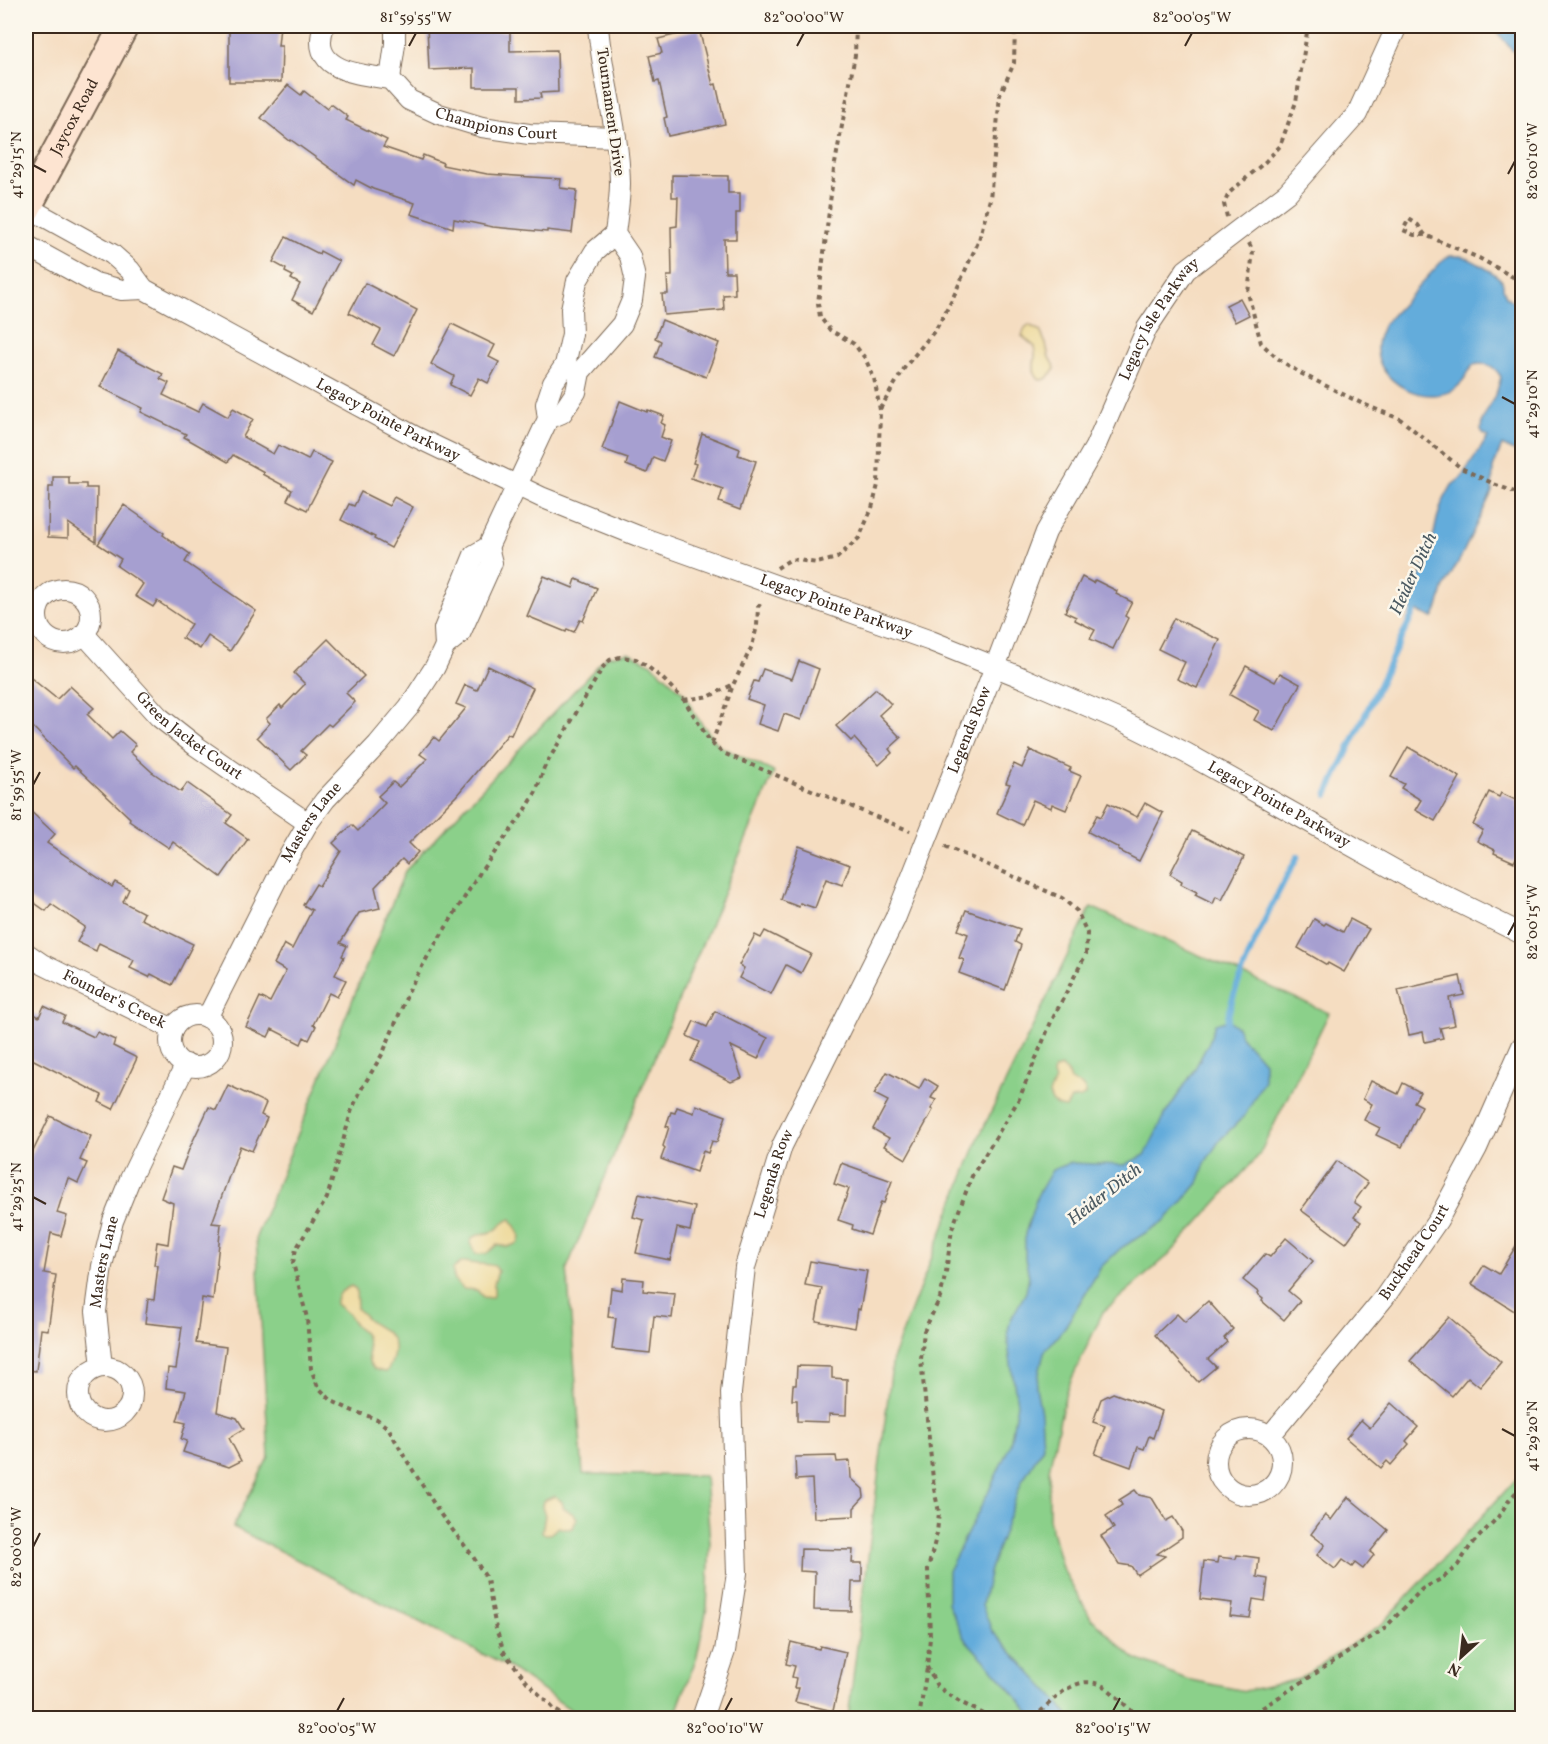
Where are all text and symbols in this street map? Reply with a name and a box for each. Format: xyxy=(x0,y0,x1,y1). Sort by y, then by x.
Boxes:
text: 81°59'55"W xyxy=(380,8,452,29)
text: 82°00'00"W xyxy=(764,8,844,29)
text: 82°00'05"W xyxy=(1153,8,1231,29)
street label: Tournament Drive xyxy=(590,47,630,177)
street label: Jaycox Road xyxy=(45,75,105,160)
street label: Champions Court xyxy=(432,102,558,146)
text: 82°00'10"W xyxy=(1523,122,1544,200)
text: 41°29'15"N xyxy=(7,131,28,199)
street label: Legacy Isle Parkway xyxy=(1114,252,1204,384)
text: 41°29'10"N xyxy=(1523,369,1544,439)
street label: Legacy Pointe Parkway xyxy=(312,373,464,468)
water label: Heider Ditch xyxy=(1384,529,1444,619)
street label: Legacy Pointe Parkway xyxy=(757,569,916,645)
street label: Legends Row xyxy=(943,683,997,777)
street label: Green Jacket Court xyxy=(130,687,247,786)
text: 81°59'55"W xyxy=(7,749,28,821)
street label: Legacy Pointe Parkway xyxy=(1203,756,1355,854)
street label: Masters Lane xyxy=(276,777,347,867)
text: 82°00'15"W xyxy=(1523,884,1544,960)
street label: Founder's Creek xyxy=(59,965,170,1035)
street label: Legends Row xyxy=(749,1125,800,1221)
water label: Heider Ditch xyxy=(1063,1158,1148,1232)
text: 41°29'25"N xyxy=(7,1162,28,1232)
street label: Buckhead Court xyxy=(1374,1200,1456,1305)
street label: Masters Lane xyxy=(85,1212,125,1310)
text: 41°29'20"N xyxy=(1523,1400,1544,1472)
text: 82°00'00"W xyxy=(7,1507,28,1587)
north arrow xyxy=(1431,1627,1491,1687)
text: N xyxy=(1445,1656,1465,1681)
text: 82°00'05"W xyxy=(298,1719,376,1740)
text: 82°00'10"W xyxy=(686,1719,764,1740)
text: 82°00'15"W xyxy=(1075,1719,1151,1740)

